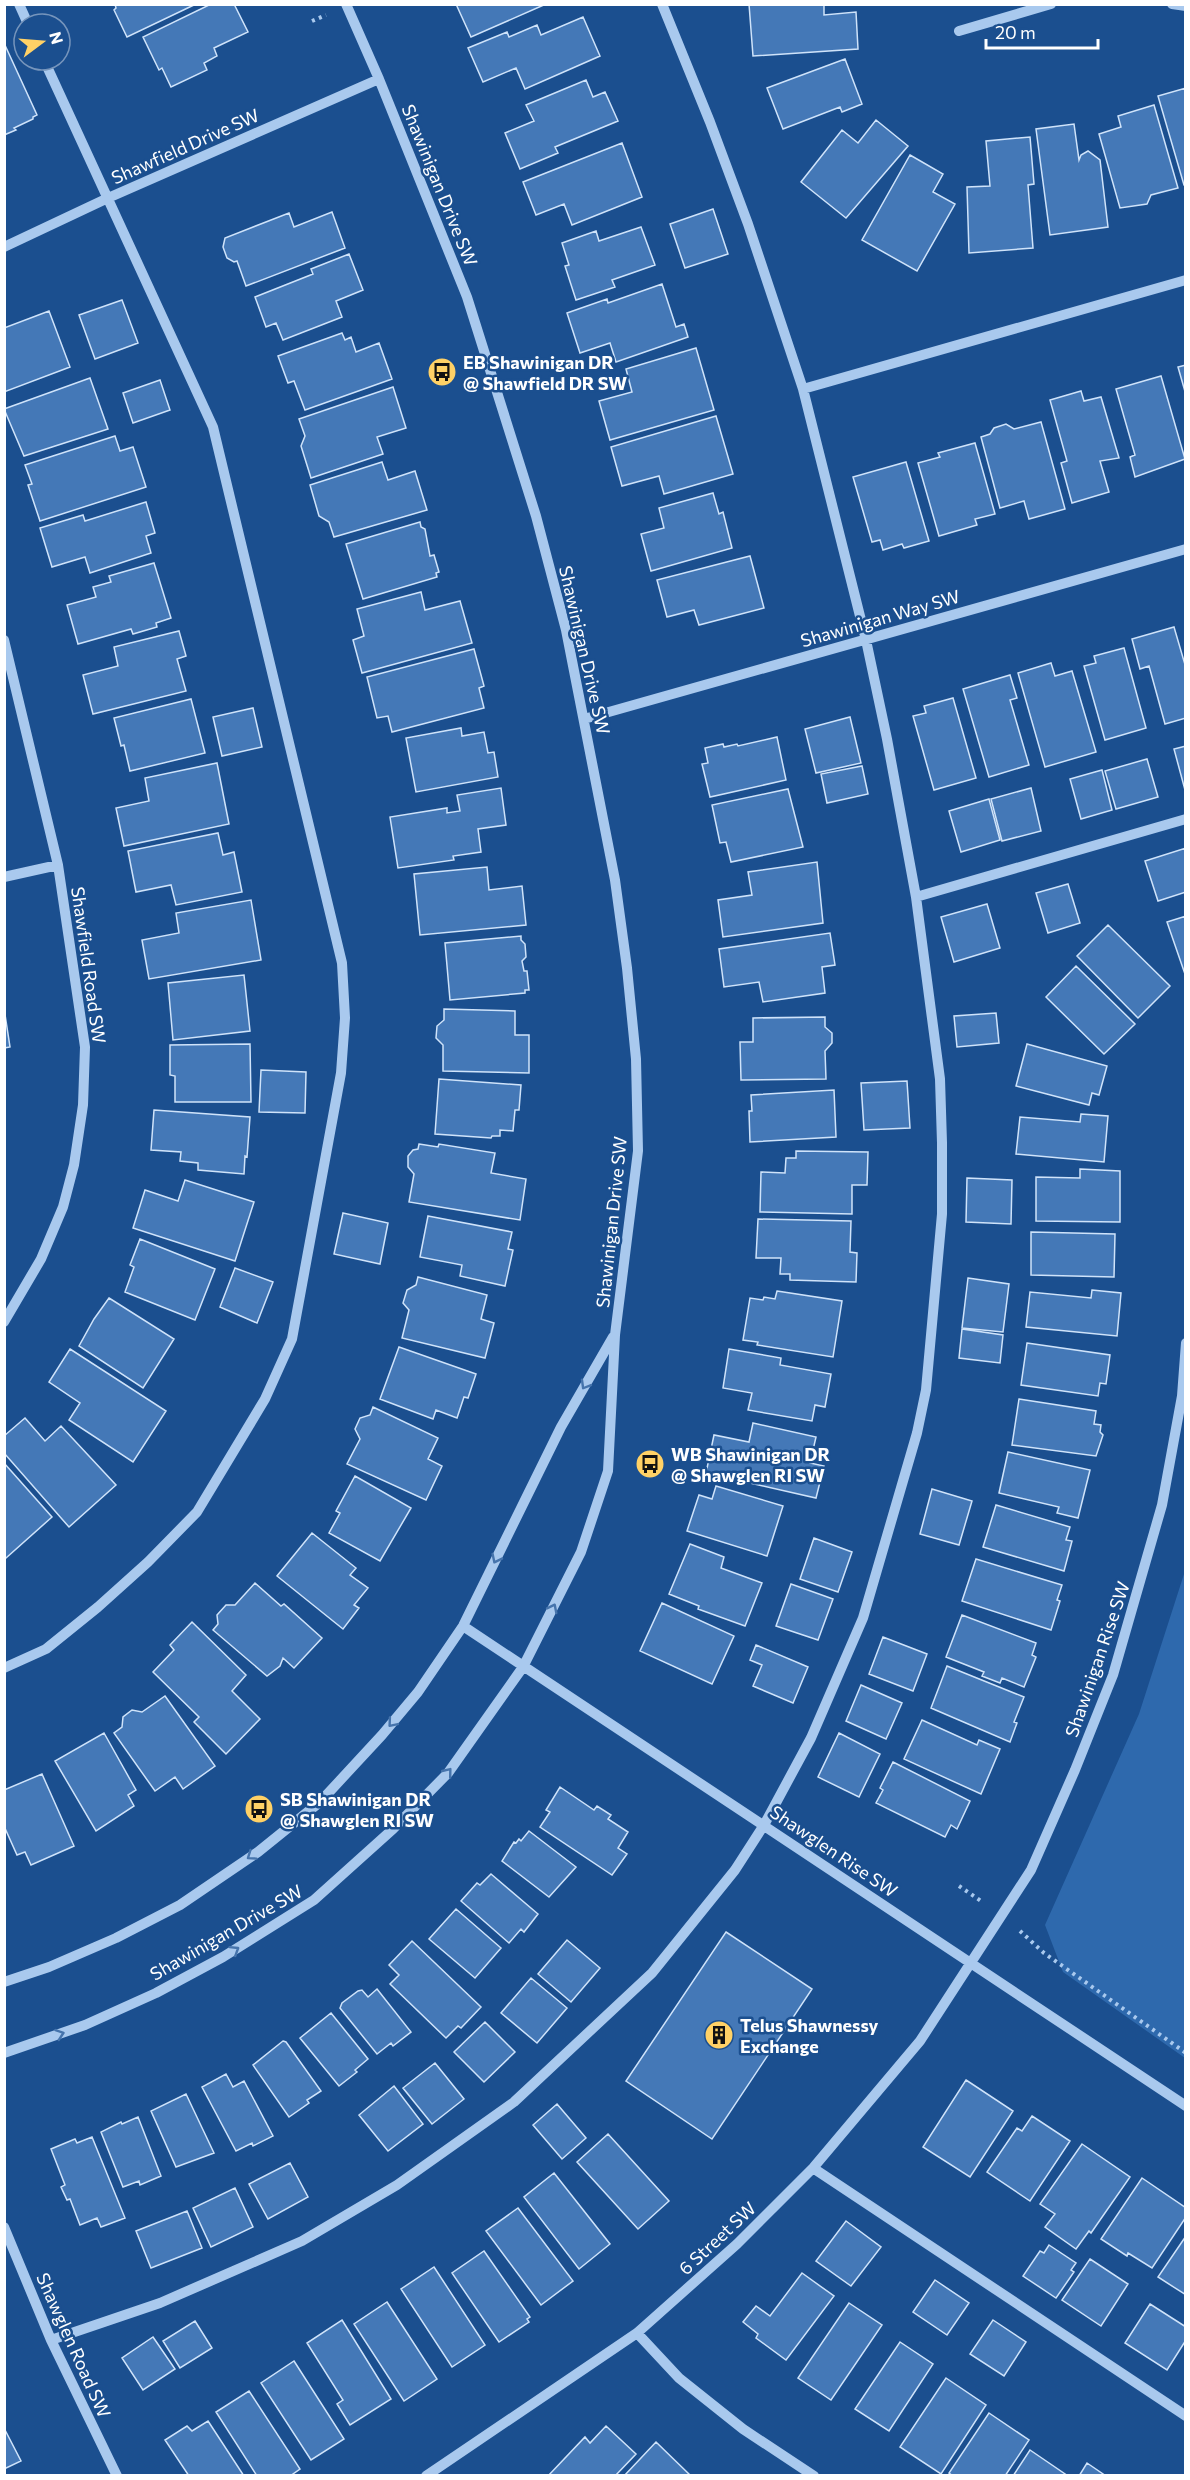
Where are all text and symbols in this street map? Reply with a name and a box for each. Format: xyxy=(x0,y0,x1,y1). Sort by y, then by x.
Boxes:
north arrow xyxy=(12,12,72,72)
scale bar xyxy=(986,12,1098,50)
text: 20 m xyxy=(995,21,1036,43)
text: N xyxy=(46,29,68,46)
street label: Shawinigan Drive SW xyxy=(398,101,482,269)
street label: Shawfield Drive SW xyxy=(108,103,262,189)
place label: EB Shawinigan DR @ Shawfield DR SW xyxy=(463,351,627,394)
bus stop icon: EB Shawinigan DR @ Shawfield DR SW xyxy=(426,356,458,388)
street label: Shawinigan Drive SW xyxy=(555,564,615,736)
street label: Shawinigan Way SW xyxy=(798,585,962,651)
street label: Shawfield Road SW xyxy=(67,885,111,1045)
street label: Shawinigan Drive SW xyxy=(591,1135,631,1309)
one-way arrow xyxy=(581,1379,593,1389)
place label: WB Shawinigan DR @ Shawglen RI SW xyxy=(671,1443,830,1486)
bus stop icon: WB Shawinigan DR @ Shawglen RI SW xyxy=(634,1448,666,1480)
one-way arrow xyxy=(492,1552,503,1563)
street label: Shawinigan Rise SW xyxy=(1060,1578,1134,1740)
one-way arrow xyxy=(545,1603,557,1614)
one-way arrow xyxy=(389,1716,400,1727)
one-way arrow xyxy=(441,1767,452,1778)
place label: SB Shawinigan DR @ Shawglen RI SW xyxy=(280,1788,434,1831)
bus stop icon: SB Shawinigan DR @ Shawglen RI SW xyxy=(243,1793,275,1825)
street label: Shawglen Rise SW xyxy=(766,1800,902,1902)
one-way arrow xyxy=(247,1849,258,1860)
street label: Shawinigan Drive SW xyxy=(146,1879,306,1985)
one-way arrow xyxy=(229,1945,239,1957)
place label: Telus Shawnessy Exchange xyxy=(740,2014,879,2057)
building icon: Telus Shawnessy Exchange xyxy=(703,2019,735,2051)
one-way arrow xyxy=(54,2029,65,2041)
street label: 6 Street SW xyxy=(674,2197,760,2279)
street label: Shawglen Road SW xyxy=(32,2269,116,2421)

